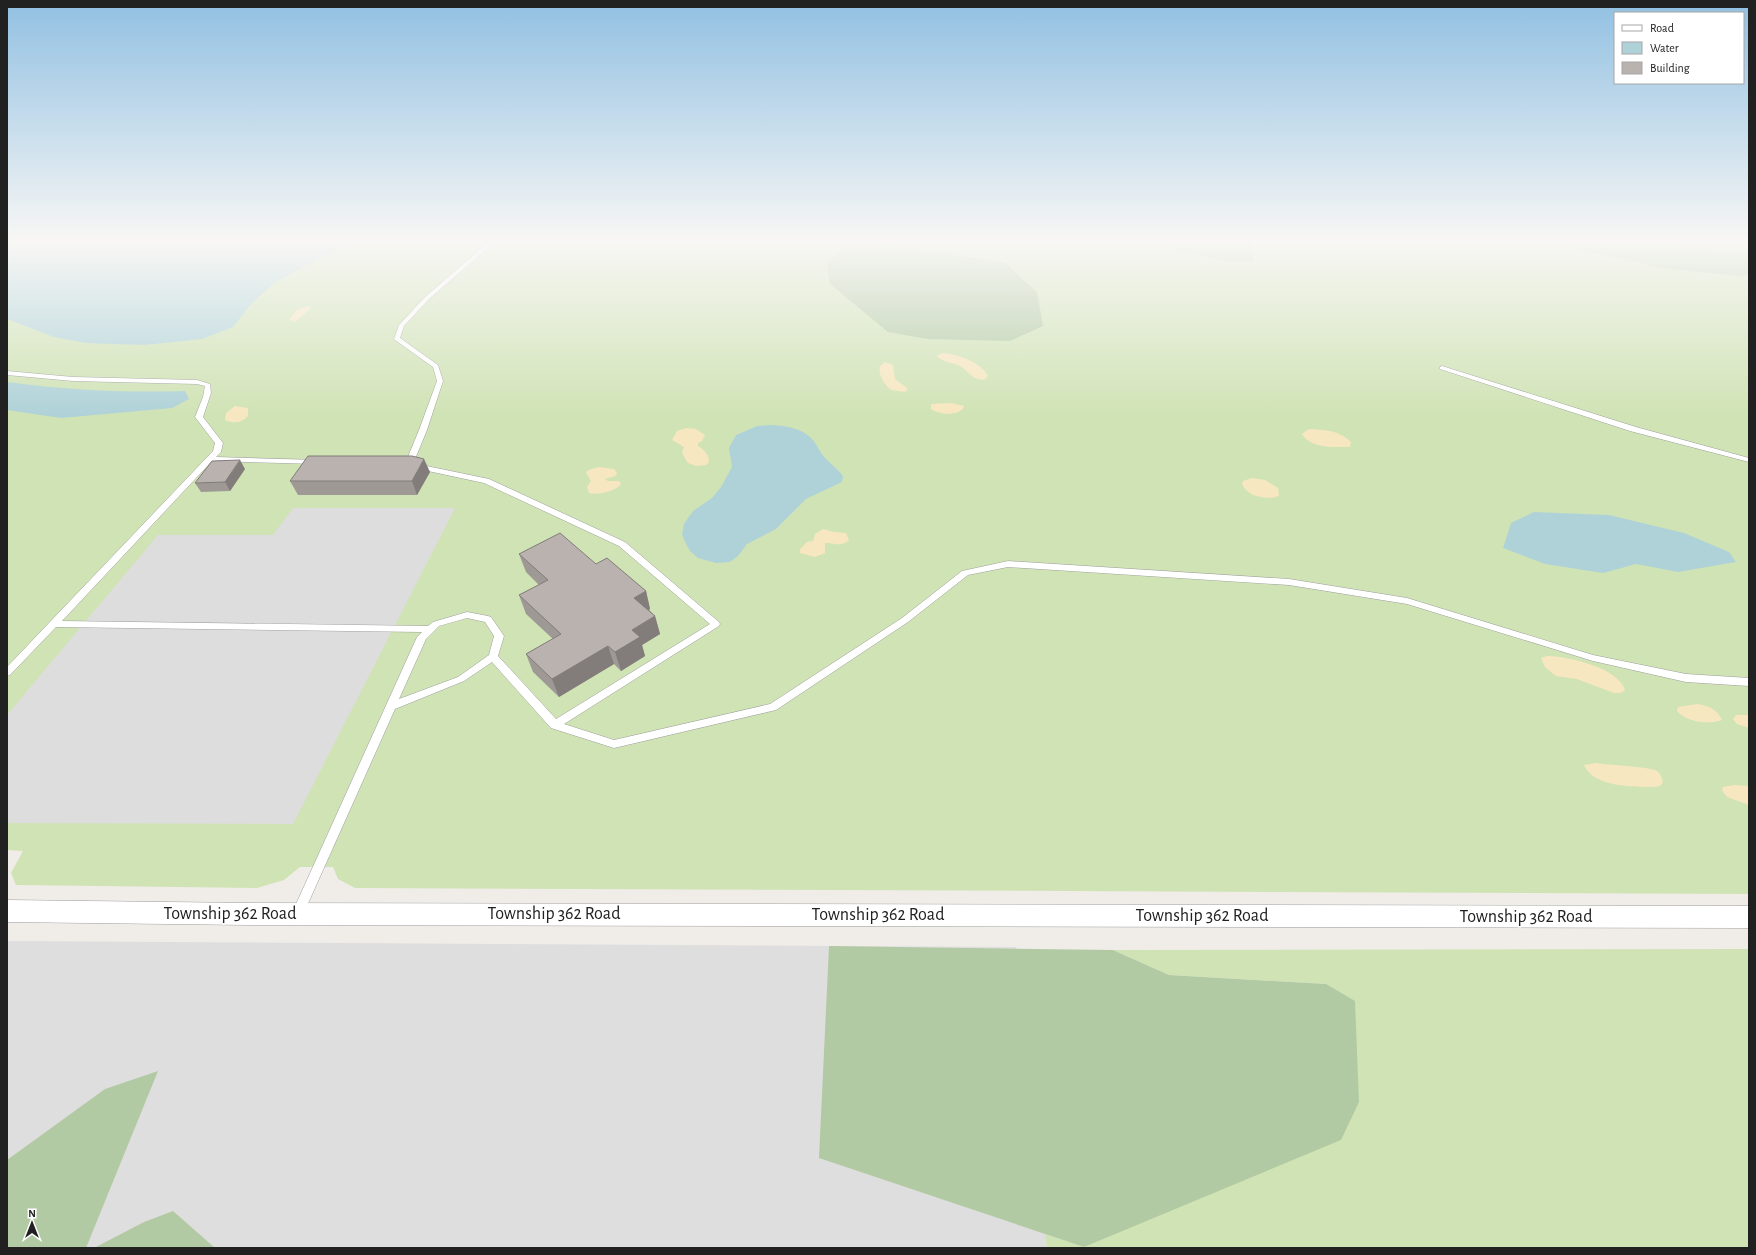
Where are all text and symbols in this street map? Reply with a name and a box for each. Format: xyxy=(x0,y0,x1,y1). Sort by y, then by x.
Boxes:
legend xyxy=(1614,12,1744,84)
text: Road xyxy=(1650,22,1674,34)
text: Water xyxy=(1650,42,1679,54)
text: Building xyxy=(1650,62,1690,74)
street label: Township 362 Road xyxy=(164,905,296,923)
street label: Township 362 Road xyxy=(488,905,620,923)
street label: Township 362 Road xyxy=(812,906,944,924)
street label: Township 362 Road xyxy=(1136,907,1268,925)
street label: Township 362 Road xyxy=(1460,908,1592,926)
north arrow xyxy=(12,1203,52,1243)
text: N xyxy=(28,1208,36,1219)

